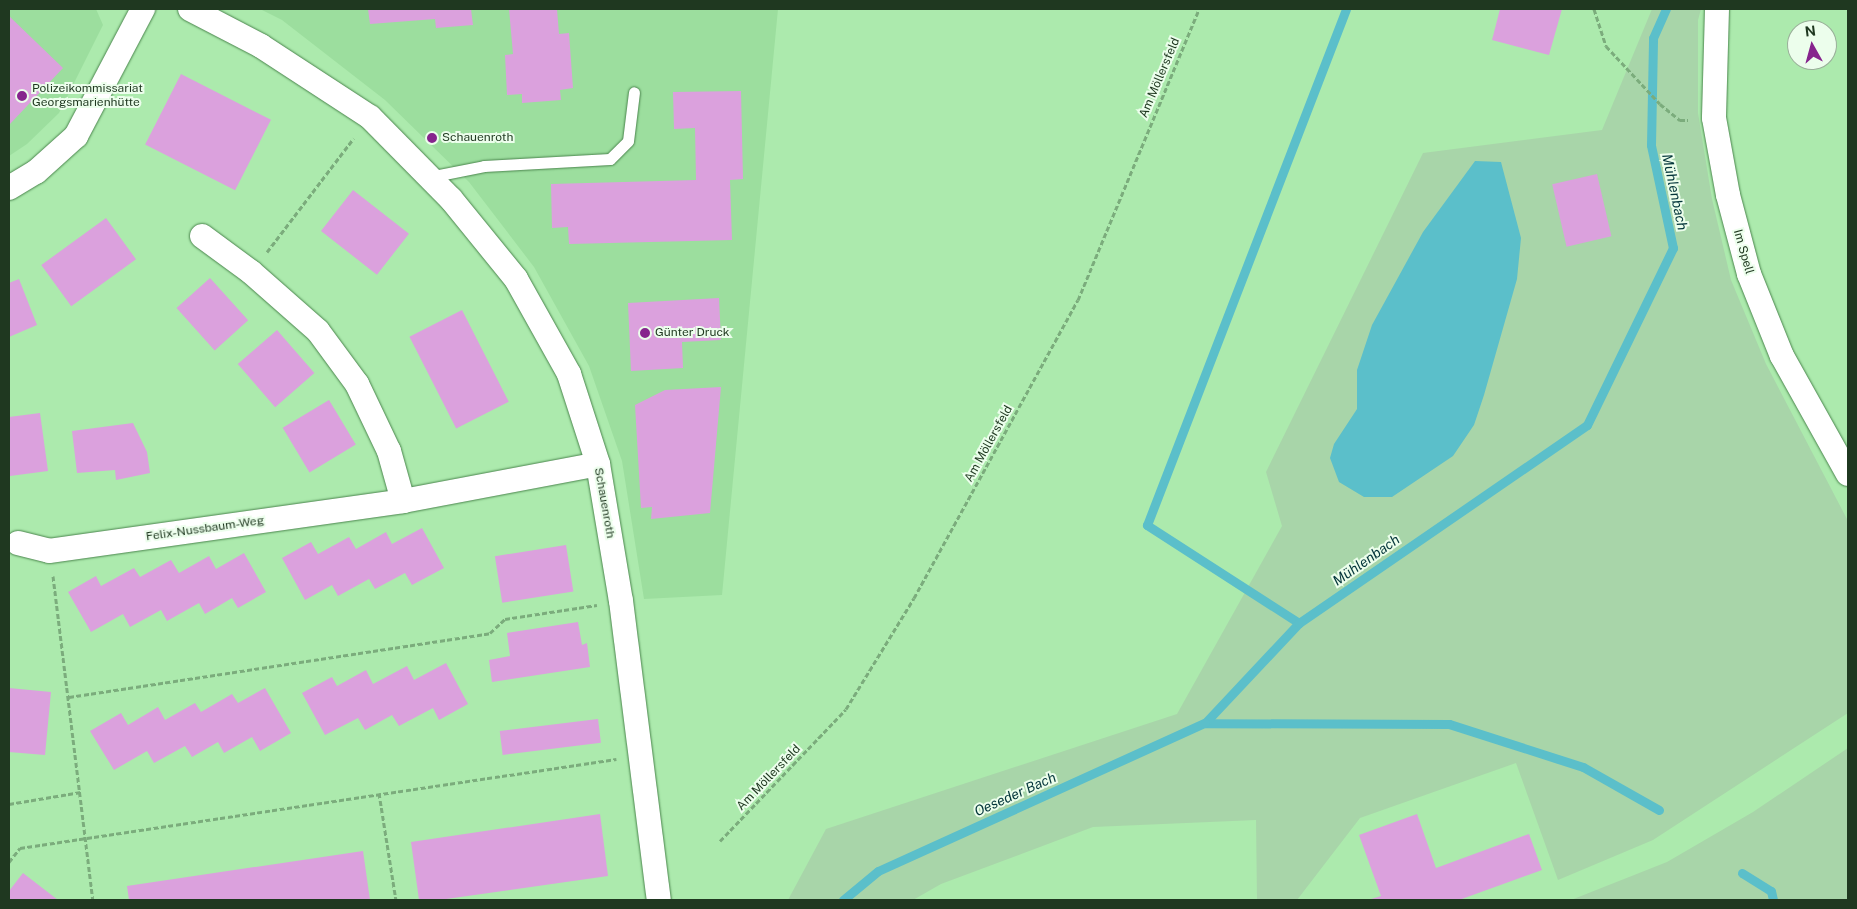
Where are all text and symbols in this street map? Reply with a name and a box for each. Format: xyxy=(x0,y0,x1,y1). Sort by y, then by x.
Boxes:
north arrow xyxy=(1787,20,1837,70)
text: N xyxy=(1804,22,1817,40)
street label: Am Möllersfeld xyxy=(1137,36,1183,120)
place label: Polizeikommissariat Georgsmarienhütte xyxy=(32,82,143,110)
marker: Polizeikommissariat Georgsmarienhütte xyxy=(16,90,28,102)
place label: Schauenroth xyxy=(442,131,513,145)
marker: Schauenroth xyxy=(426,132,438,144)
water label: Mühlenbach xyxy=(1659,152,1691,232)
street label: Im Spell xyxy=(1730,228,1756,276)
place label: Günter Druck xyxy=(655,326,730,340)
marker: Günter Druck xyxy=(639,327,651,339)
street label: Am Möllersfeld xyxy=(962,403,1016,485)
street label: Schauenroth xyxy=(591,467,617,539)
street label: Felix-Nussbaum-Weg xyxy=(145,514,265,544)
water label: Mühlenbach xyxy=(1329,531,1403,589)
street label: Am Möllersfeld xyxy=(734,742,804,814)
water label: Oeseder Bach xyxy=(971,768,1059,820)

